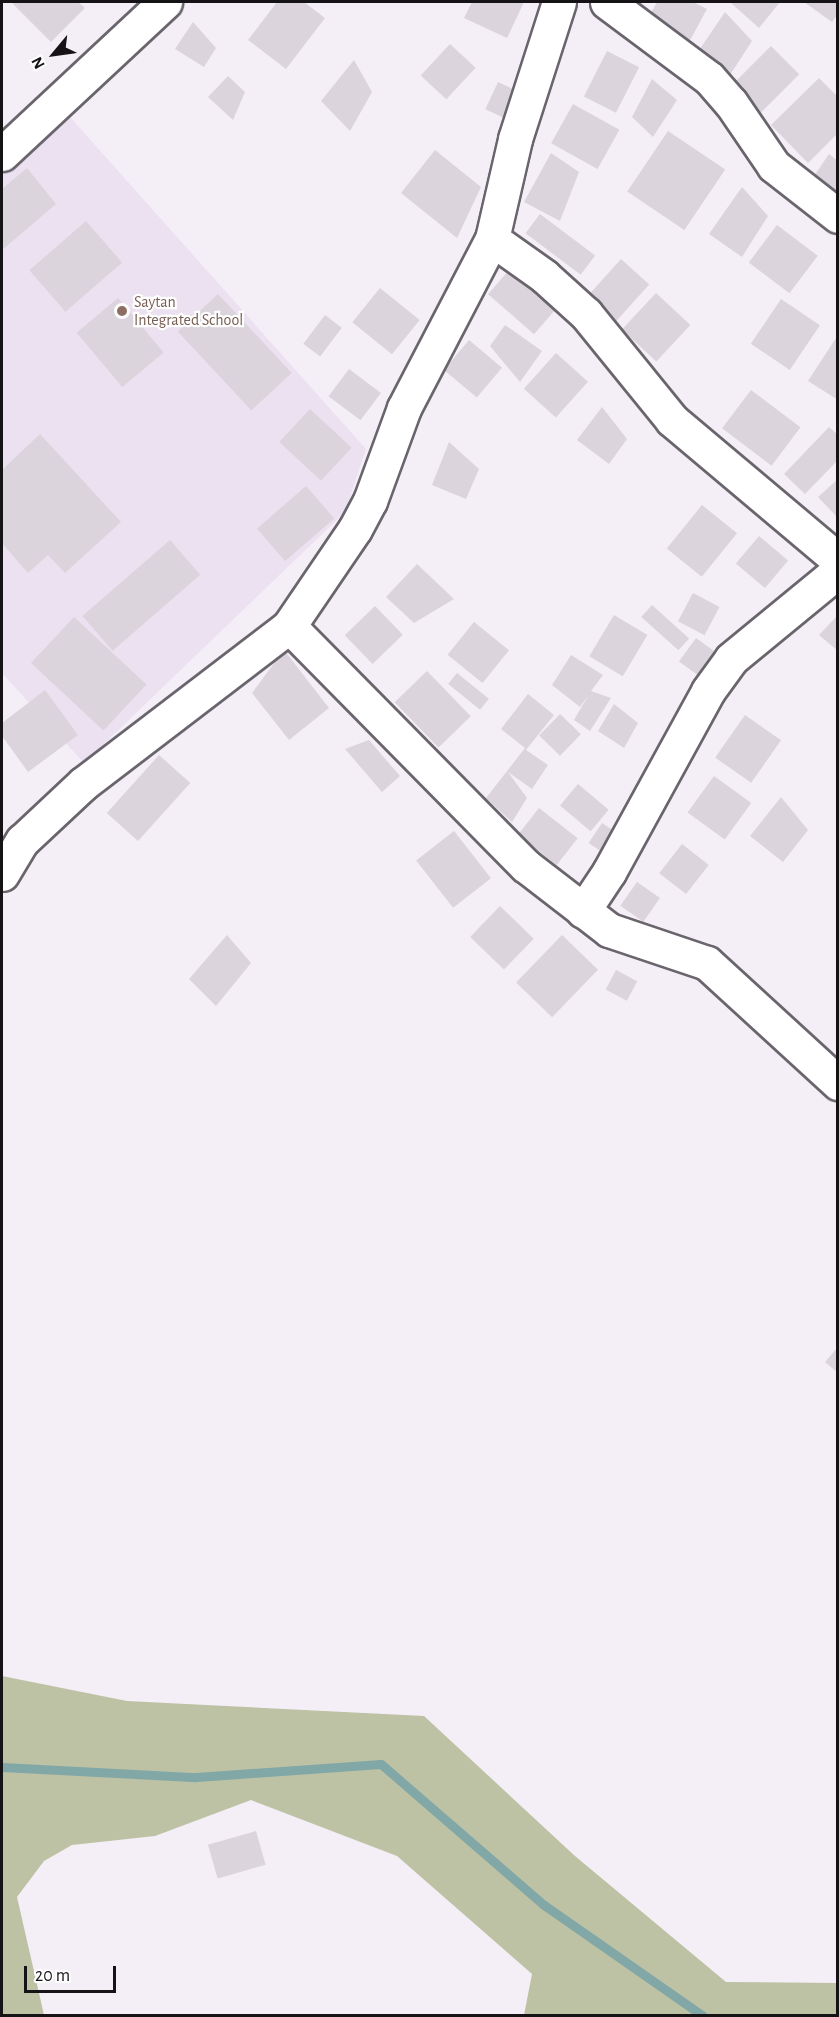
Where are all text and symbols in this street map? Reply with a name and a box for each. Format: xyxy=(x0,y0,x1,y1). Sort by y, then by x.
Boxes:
north arrow xyxy=(24,24,84,84)
text: N xyxy=(29,54,48,71)
place label: Saytan Integrated School xyxy=(134,292,243,330)
marker: Saytan Integrated School xyxy=(115,304,129,318)
scale bar xyxy=(27,1954,118,1992)
text: 20 m xyxy=(35,1967,70,1985)

